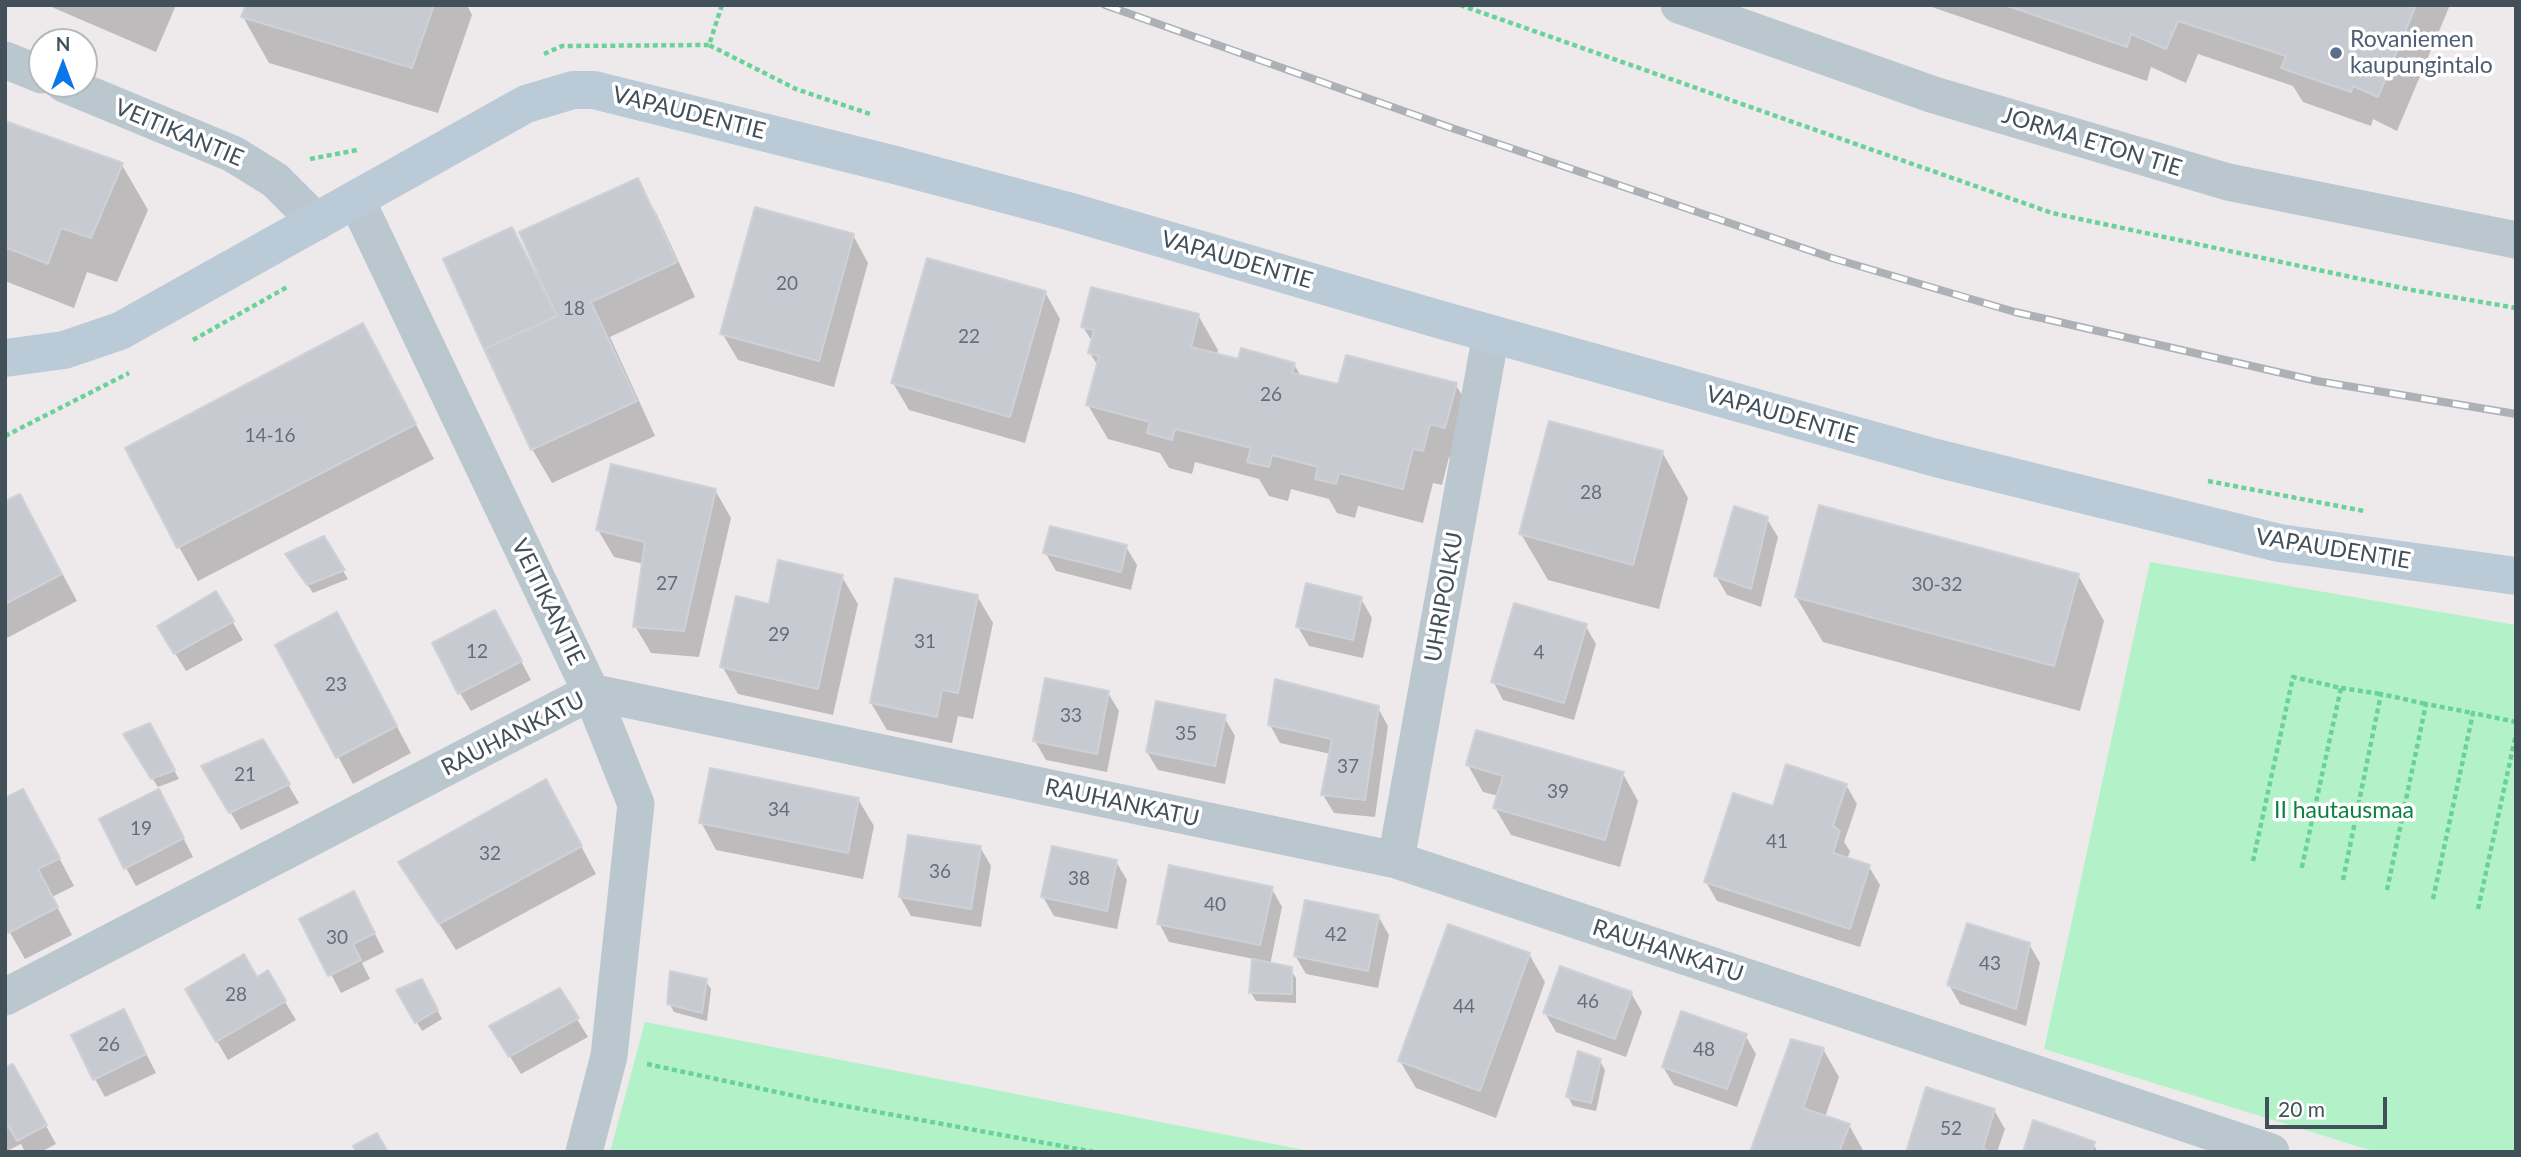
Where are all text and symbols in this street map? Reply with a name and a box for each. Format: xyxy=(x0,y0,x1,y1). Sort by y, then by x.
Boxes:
place label: Rovaniemen kaupungintalo xyxy=(2350,26,2493,80)
north arrow xyxy=(28,28,98,98)
text: N xyxy=(56,32,70,55)
marker: Rovaniemen kaupungintalo xyxy=(2328,45,2344,61)
street label: VAPAUDENTIE xyxy=(610,81,768,145)
street label: VEITIKANTIE xyxy=(111,94,247,172)
street label: JORMA ETON TIE xyxy=(1999,102,2185,182)
street label: VAPAUDENTIE xyxy=(1158,225,1316,295)
house number: 20 xyxy=(776,273,798,295)
house number: 18 xyxy=(563,298,585,320)
house number: 22 xyxy=(958,326,980,348)
street label: VAPAUDENTIE xyxy=(1703,380,1861,450)
house number: 26 xyxy=(1260,384,1282,406)
house number: 14-16 xyxy=(244,425,296,447)
house number: 28 xyxy=(1580,482,1602,504)
street label: VAPAUDENTIE xyxy=(2254,523,2412,575)
street label: UHRIPOLKU xyxy=(1419,530,1469,664)
street label: VEITIKANTIE xyxy=(506,534,590,670)
house number: 27 xyxy=(656,573,678,595)
house number: 30-32 xyxy=(1911,574,1963,596)
house number: 29 xyxy=(768,624,790,646)
house number: 31 xyxy=(914,631,936,653)
house number: 12 xyxy=(466,641,488,663)
house number: 4 xyxy=(1533,642,1545,664)
house number: 23 xyxy=(325,674,347,696)
street label: RAUHANKATU xyxy=(437,686,589,782)
house number: 33 xyxy=(1060,705,1082,727)
house number: 35 xyxy=(1175,723,1197,745)
house number: 37 xyxy=(1337,756,1359,778)
house number: 21 xyxy=(234,764,256,786)
street label: RAUHANKATU xyxy=(1042,773,1202,833)
house number: 39 xyxy=(1547,781,1569,803)
park label: II hautausmaa xyxy=(2274,797,2414,825)
house number: 34 xyxy=(768,799,790,821)
house number: 19 xyxy=(130,818,152,840)
house number: 41 xyxy=(1766,831,1788,853)
house number: 32 xyxy=(479,843,501,865)
house number: 36 xyxy=(929,861,951,883)
house number: 38 xyxy=(1068,868,1090,890)
house number: 40 xyxy=(1204,894,1226,916)
street label: RAUHANKATU xyxy=(1589,914,1747,988)
house number: 42 xyxy=(1325,924,1347,946)
house number: 30 xyxy=(326,927,348,949)
house number: 43 xyxy=(1979,953,2001,975)
house number: 28 xyxy=(225,984,247,1006)
house number: 46 xyxy=(1577,991,1599,1013)
house number: 44 xyxy=(1453,996,1475,1018)
house number: 26 xyxy=(98,1034,120,1056)
house number: 48 xyxy=(1693,1039,1715,1061)
scale bar xyxy=(2269,1084,2392,1128)
text: 20 m xyxy=(2278,1096,2325,1121)
house number: 52 xyxy=(1940,1118,1962,1140)

